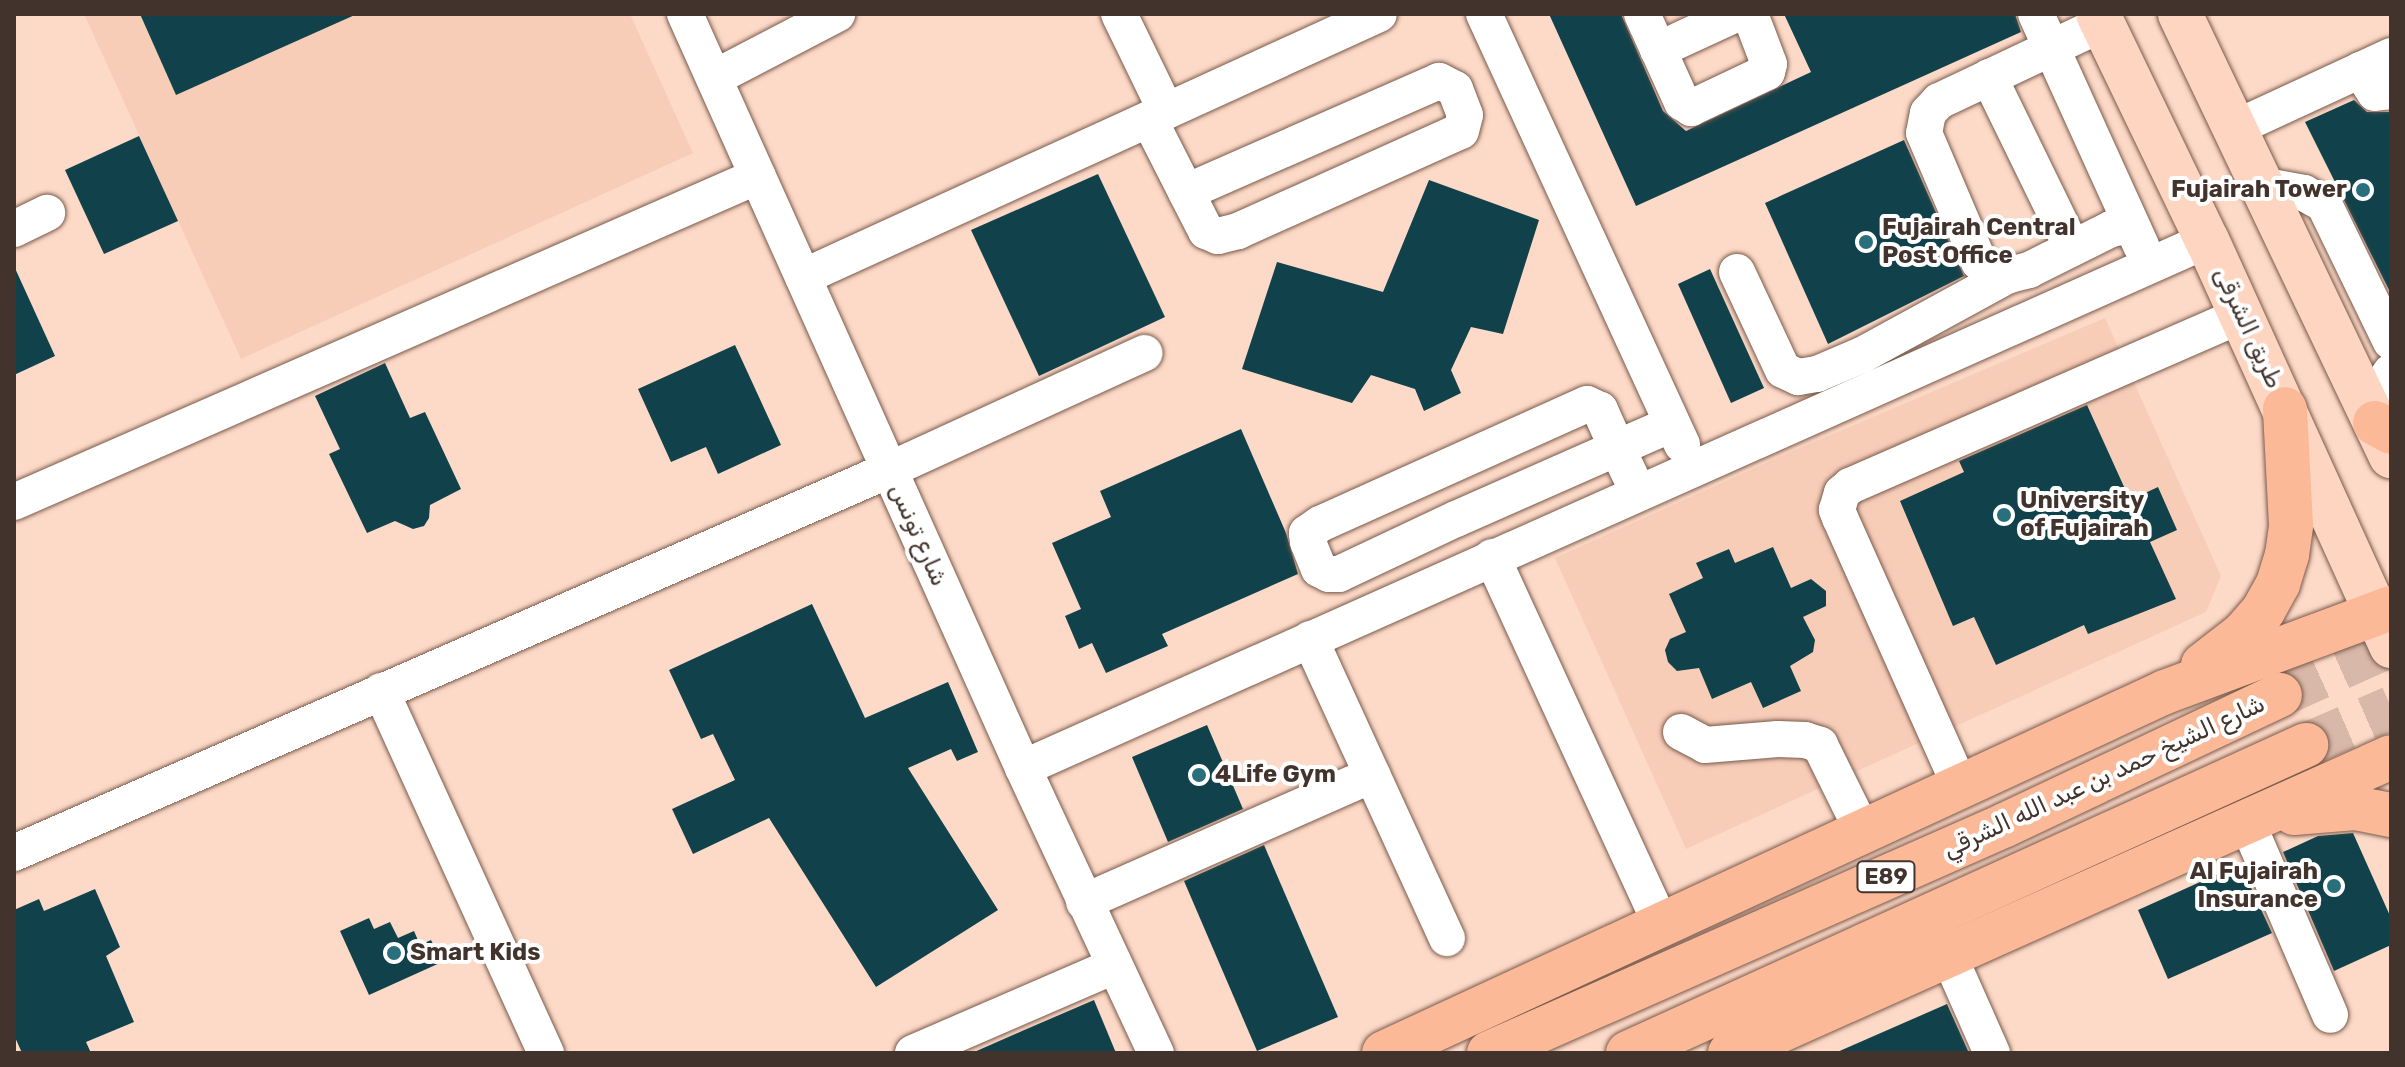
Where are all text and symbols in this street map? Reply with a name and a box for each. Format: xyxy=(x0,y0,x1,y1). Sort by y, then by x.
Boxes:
place label: Fujairah Tower xyxy=(2171,176,2347,204)
marker: Fujairah Tower xyxy=(2354,181,2372,199)
place label: Fujairah Central Post Office xyxy=(1882,214,2076,270)
marker: Fujairah Central Post Office xyxy=(1857,233,1875,251)
street label: طريق الشرقى xyxy=(2207,263,2289,393)
street label: شارع تونس xyxy=(883,479,953,591)
place label: University of Fujairah xyxy=(2020,487,2149,543)
marker: University of Fujairah xyxy=(1995,506,2013,524)
street label: شارع الشيخ حمد بن عبد الله الشرقي xyxy=(1938,690,2270,864)
place label: 4Life Gym xyxy=(1215,761,1336,789)
marker: 4Life Gym xyxy=(1190,766,1208,784)
place label: Al Fujairah Insurance xyxy=(2190,858,2318,914)
road number: E89 xyxy=(1856,859,1916,895)
marker: Al Fujairah Insurance xyxy=(2325,877,2343,895)
place label: Smart Kids xyxy=(410,939,540,967)
marker: Smart Kids xyxy=(385,944,403,962)

